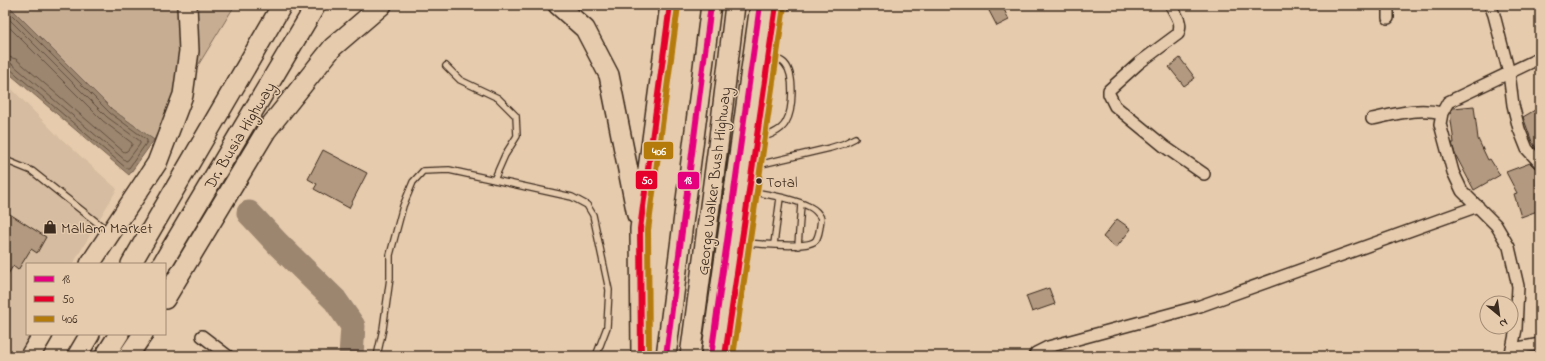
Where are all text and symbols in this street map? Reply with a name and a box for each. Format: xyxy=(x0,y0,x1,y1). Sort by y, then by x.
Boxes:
street label: Dr. Busia Highway xyxy=(199,78,282,195)
street label: George Walker Bush Highway xyxy=(692,86,738,277)
line badge: 406 xyxy=(643,141,674,160)
text: 406 xyxy=(651,144,666,160)
line badge: 50 xyxy=(635,170,658,190)
line badge: 18 xyxy=(677,171,700,190)
place label: Total xyxy=(766,172,797,194)
text: 50 xyxy=(641,173,653,189)
text: 18 xyxy=(684,173,693,189)
marker: Total xyxy=(754,176,764,186)
place label: Mallam Market xyxy=(61,217,153,241)
shop icon: Mallam Market xyxy=(42,219,58,235)
legend xyxy=(26,263,166,335)
text: 18 xyxy=(62,271,71,289)
text: 50 xyxy=(62,291,74,309)
north arrow xyxy=(1479,295,1519,335)
text: 406 xyxy=(62,311,78,329)
text: N xyxy=(1496,314,1510,332)

